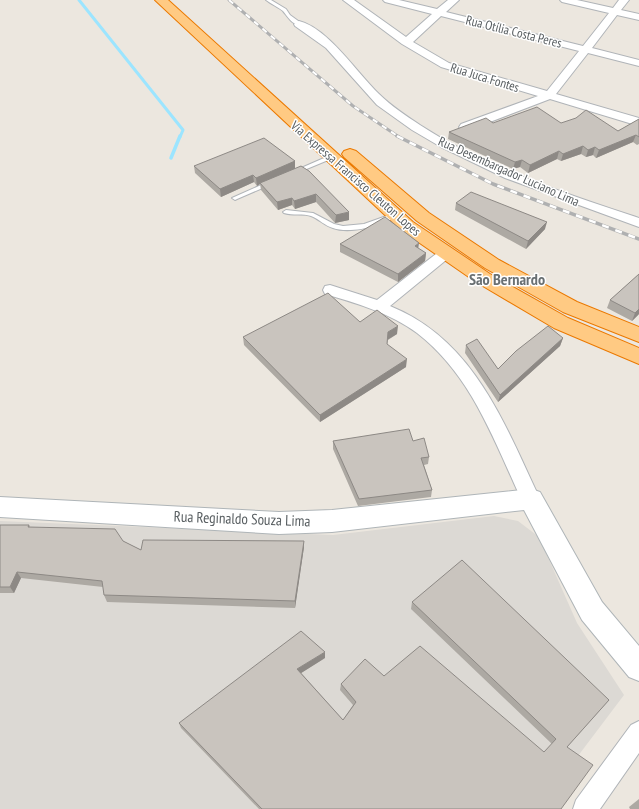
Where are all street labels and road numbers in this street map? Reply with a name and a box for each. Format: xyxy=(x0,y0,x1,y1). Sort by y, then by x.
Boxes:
street label: Rua Otília Costa Peres xyxy=(464,11,564,52)
street label: Rua Juca Fontes xyxy=(448,59,521,96)
street label: Via Expressa Francisco Cleuton Lopes xyxy=(286,117,424,240)
street label: Rua Desembargador Luciano Lima xyxy=(436,133,582,210)
street label: Rua Reginaldo Souza Lima xyxy=(173,507,311,530)

